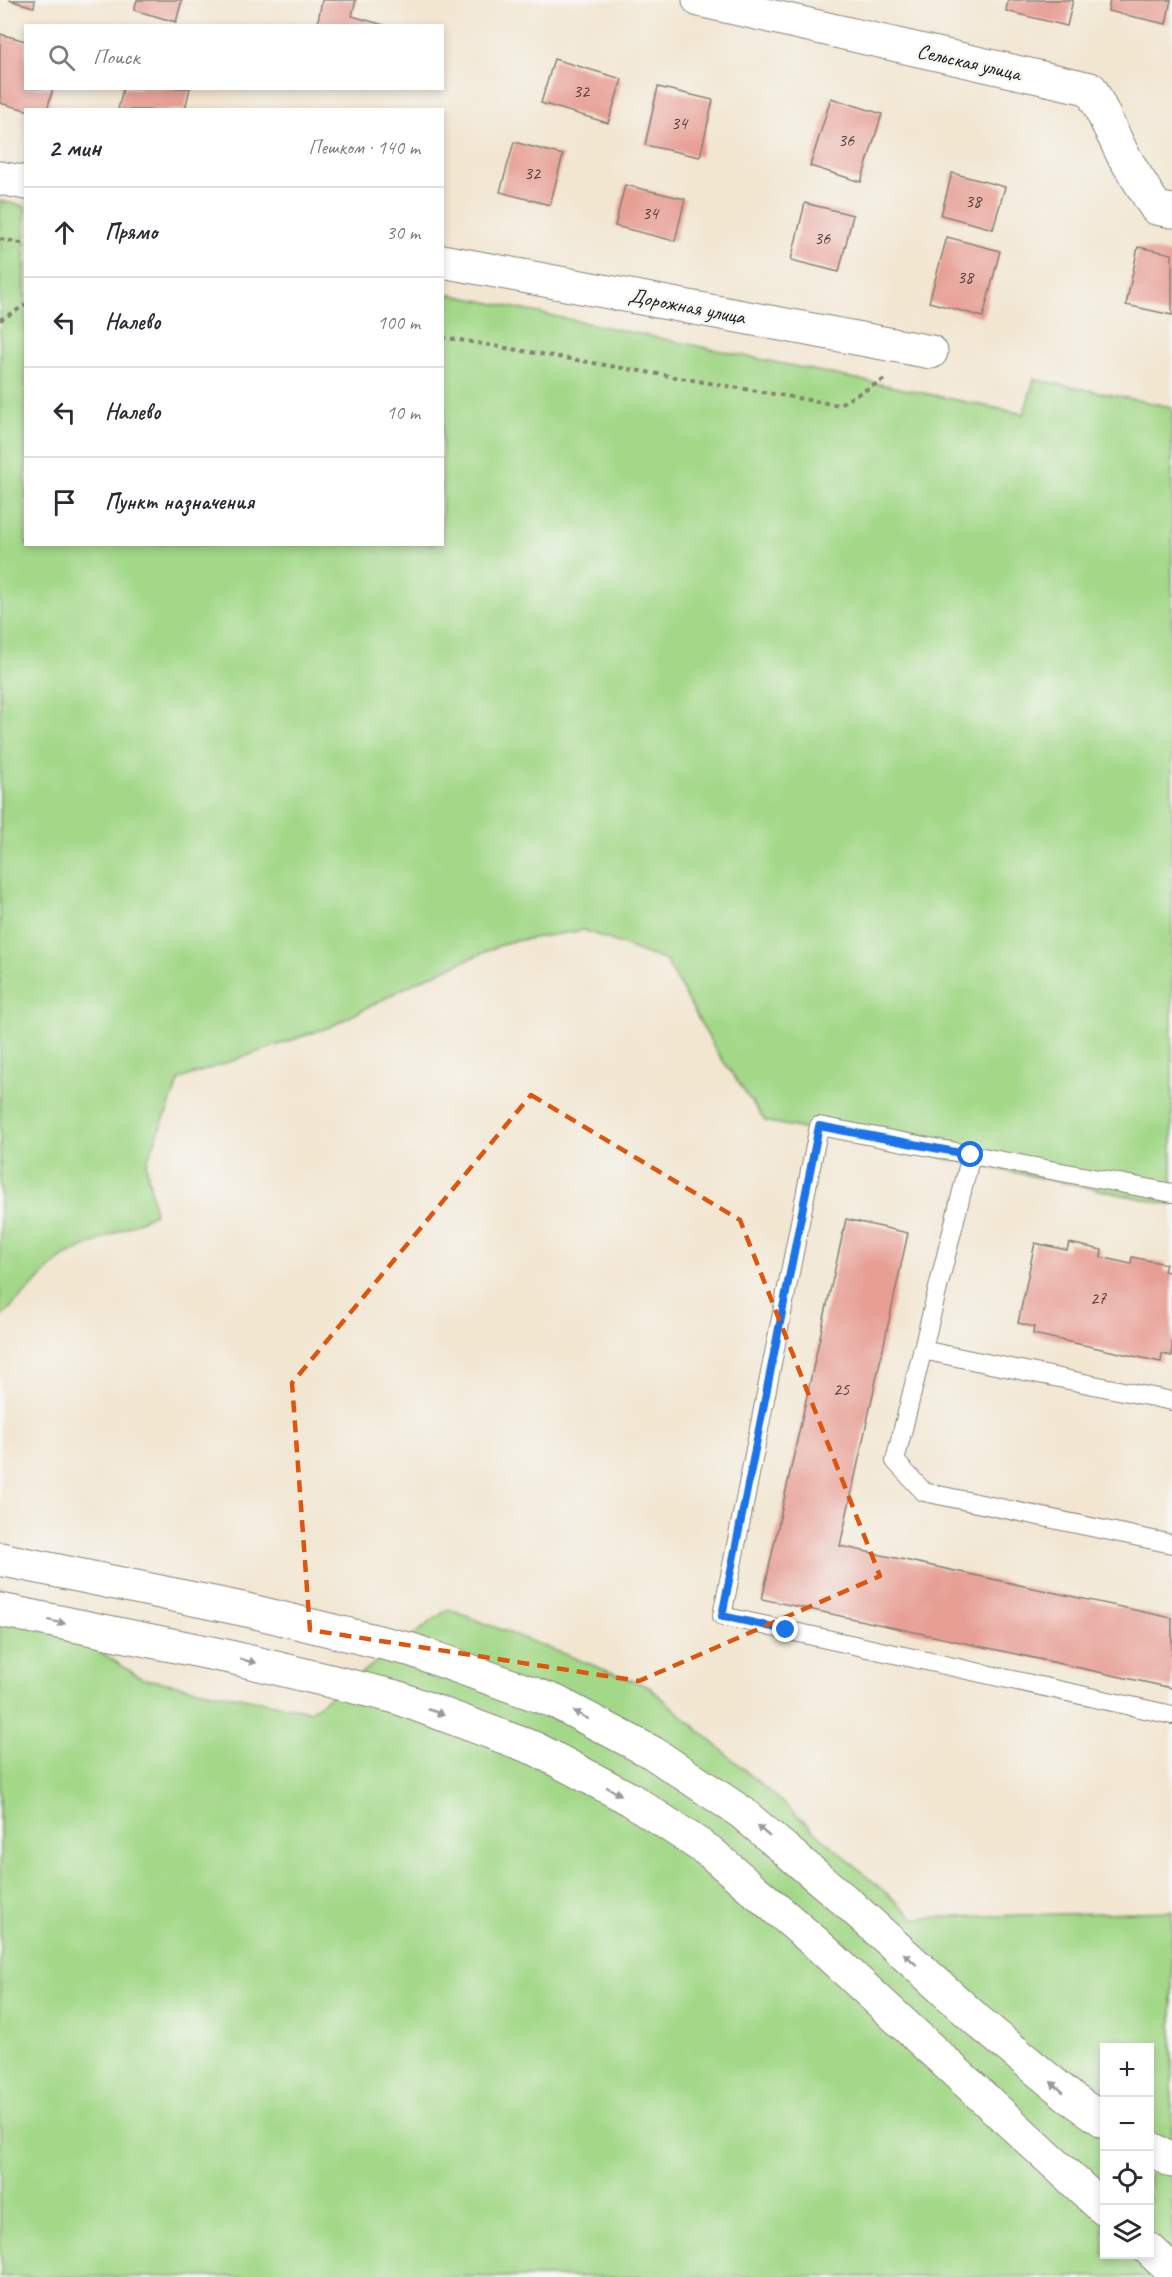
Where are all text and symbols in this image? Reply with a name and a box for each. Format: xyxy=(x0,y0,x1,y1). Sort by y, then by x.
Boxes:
search box xyxy=(24,24,444,90)
street label: Сельская улица xyxy=(915,37,1026,87)
icon: search xyxy=(45,41,78,74)
text: Поиск xyxy=(93,43,139,71)
house number: 32 xyxy=(573,80,591,102)
house number: 34 xyxy=(671,112,689,134)
house number: 36 xyxy=(838,129,855,151)
text: 2 мин xyxy=(48,131,101,164)
text: Пешком · 140 m xyxy=(308,135,420,160)
house number: 32 xyxy=(524,162,542,184)
house number: 38 xyxy=(965,190,983,212)
house number: 34 xyxy=(642,202,660,224)
icon: ahead xyxy=(48,216,81,249)
text: Прямо xyxy=(105,218,157,246)
text: 30 m xyxy=(386,220,420,245)
house number: 36 xyxy=(814,227,831,249)
house number: 38 xyxy=(957,266,975,288)
street label: Дорожная улица xyxy=(627,282,749,330)
icon: left xyxy=(48,306,81,339)
text: Налево xyxy=(105,308,161,336)
text: 100 m xyxy=(377,310,420,335)
icon: left xyxy=(48,396,81,429)
text: Налево xyxy=(105,398,161,426)
text: 10 m xyxy=(386,400,420,425)
icon: arrive xyxy=(48,486,81,519)
text: Пункт назначения xyxy=(105,488,254,516)
route start xyxy=(957,1141,983,1167)
house number: 27 xyxy=(1090,1287,1107,1309)
house number: 25 xyxy=(833,1378,850,1400)
route end xyxy=(772,1616,798,1642)
one-way arrow xyxy=(48,1617,67,1627)
one-way arrow xyxy=(239,1657,257,1667)
one-way arrow xyxy=(428,1707,446,1717)
one-way arrow xyxy=(572,1710,589,1720)
one-way arrow xyxy=(606,1786,623,1796)
one-way arrow xyxy=(756,1825,771,1838)
one-way arrow xyxy=(902,1952,917,1966)
map controls xyxy=(1100,2043,1154,2259)
button: + xyxy=(1100,2043,1154,2097)
one-way arrow xyxy=(1049,2080,1065,2093)
button: − xyxy=(1100,2097,1154,2151)
button: locate xyxy=(1100,2151,1154,2205)
button: layers xyxy=(1100,2205,1154,2259)

